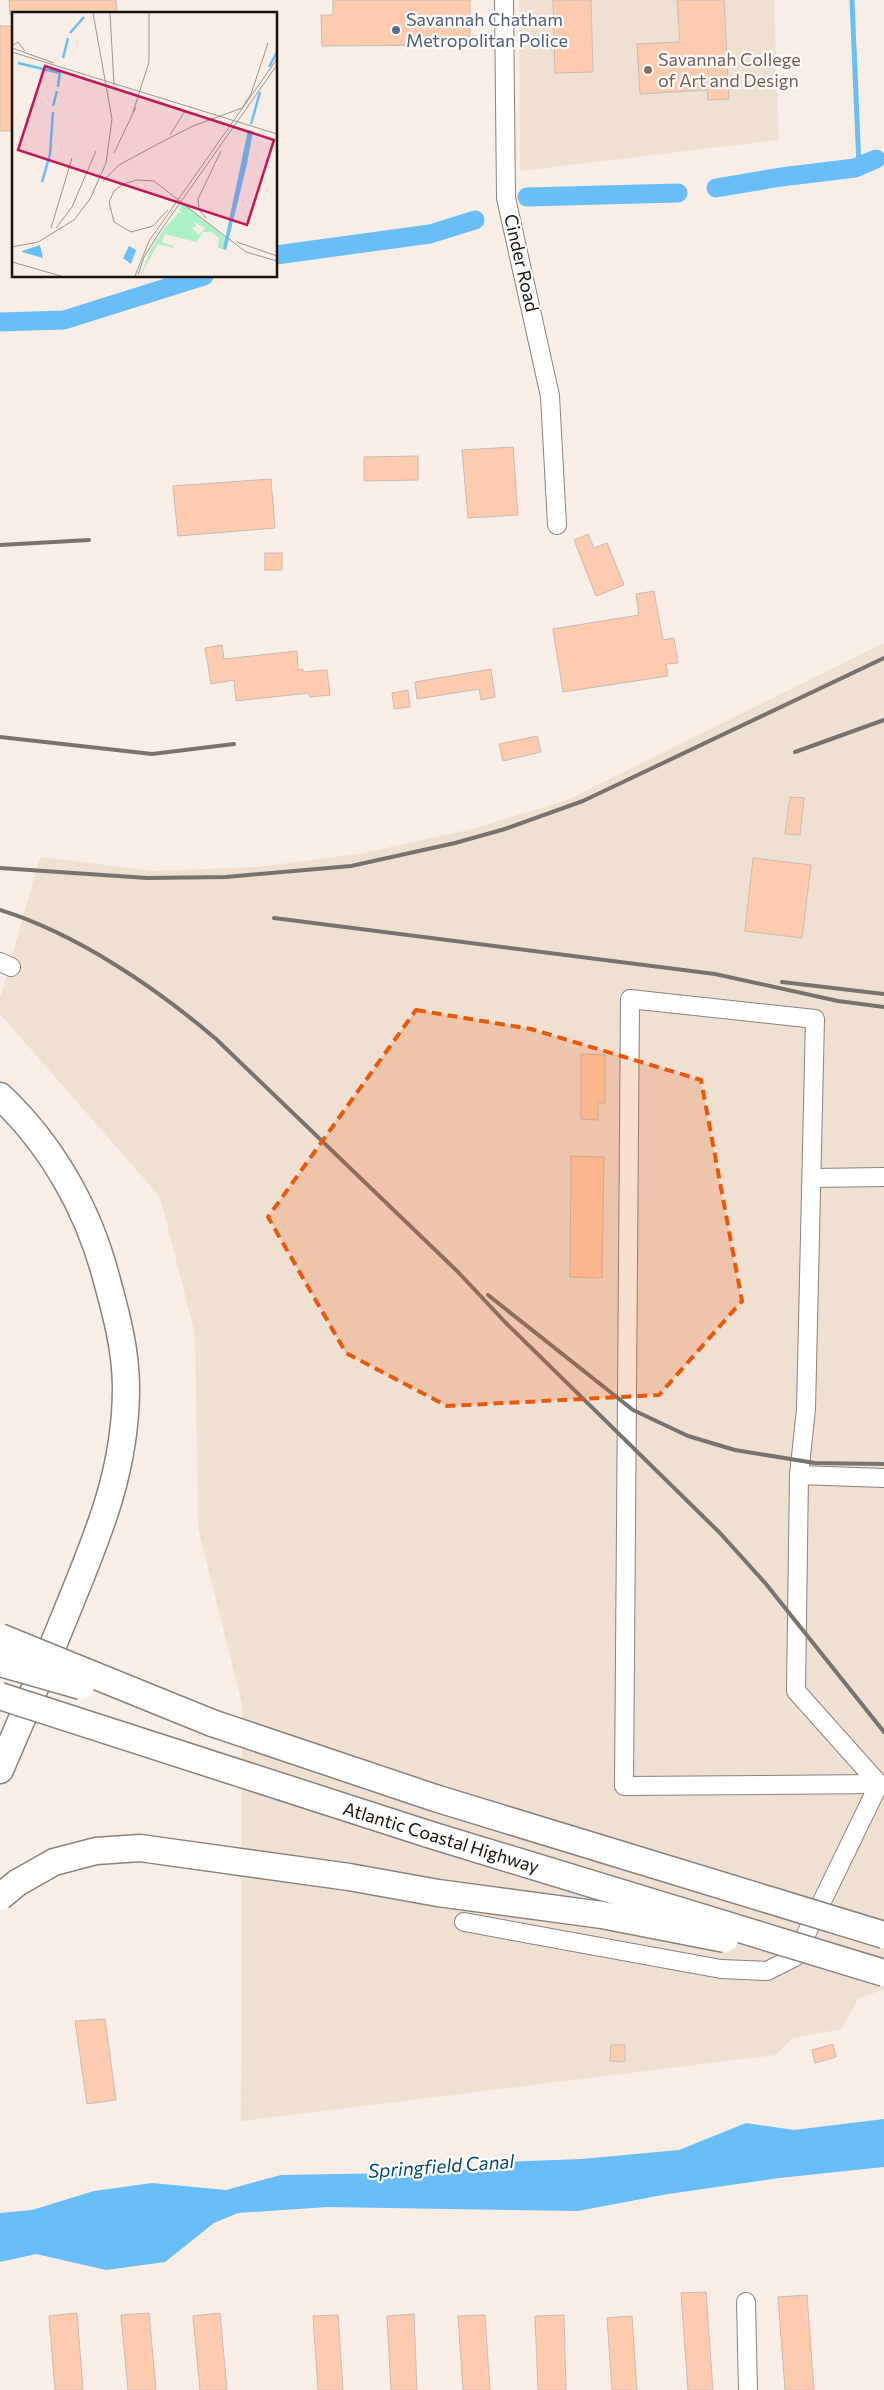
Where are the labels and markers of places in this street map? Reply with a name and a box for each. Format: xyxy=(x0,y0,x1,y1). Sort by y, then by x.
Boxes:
place label: Savannah Chatham Metropolitan Police xyxy=(406,8,568,51)
marker: Savannah Chatham Metropolitan Police xyxy=(390,24,402,36)
place label: Savannah College of Art and Design xyxy=(658,48,801,91)
marker: Savannah College of Art and Design xyxy=(642,64,654,76)

